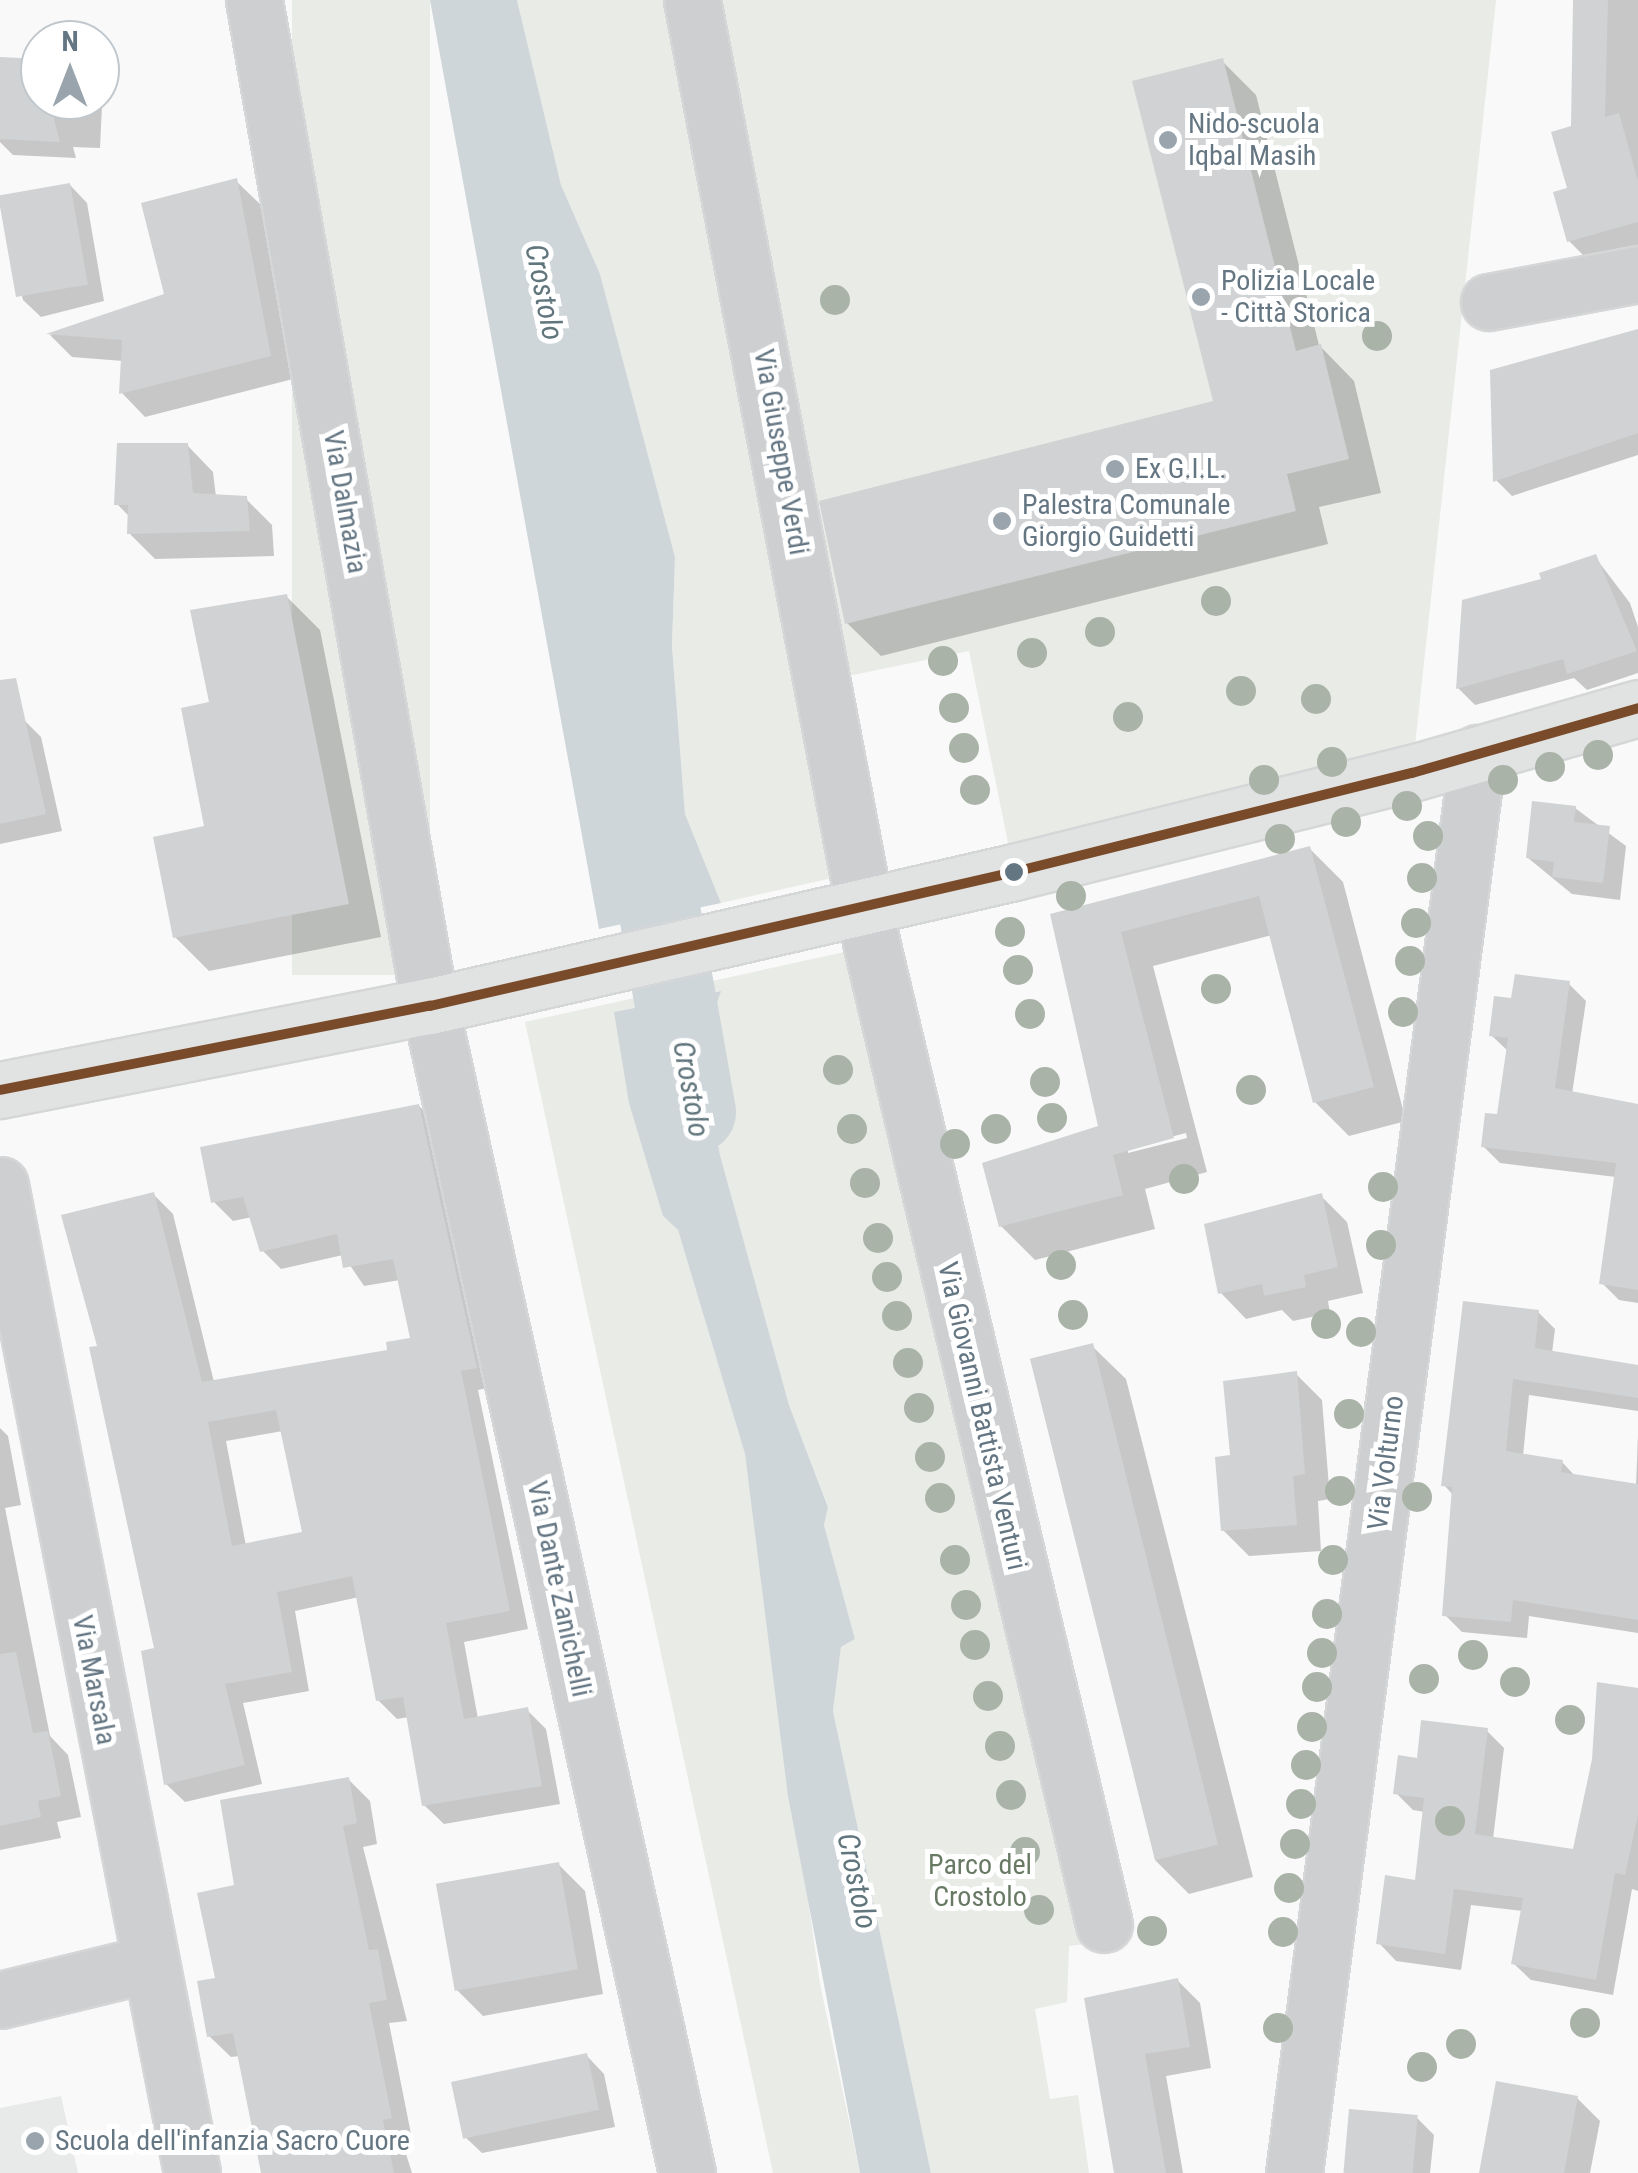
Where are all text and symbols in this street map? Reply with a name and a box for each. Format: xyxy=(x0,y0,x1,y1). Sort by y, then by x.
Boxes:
north arrow xyxy=(20,20,120,120)
text: N xyxy=(61,25,79,58)
place label: Nido-scuola Iqbal Masih xyxy=(1188,107,1320,173)
marker: Nido-scuola Iqbal Masih xyxy=(1157,129,1179,151)
water label: Crostolo xyxy=(517,241,571,343)
place label: Polizia Locale - Città Storica xyxy=(1221,264,1375,330)
marker: Polizia Locale - Città Storica xyxy=(1190,286,1212,308)
street label: Via Giuseppe Verdi xyxy=(746,346,816,558)
street label: Via Dalmazia xyxy=(316,428,374,576)
place label: Ex G.I.L. xyxy=(1135,452,1227,486)
marker: Ex G.I.L. xyxy=(1104,458,1126,480)
place label: Palestra Comunale Giorgio Guidetti xyxy=(1022,488,1230,554)
marker: Palestra Comunale Giorgio Guidetti xyxy=(991,510,1013,532)
unlabelled marker xyxy=(1004,862,1024,882)
water label: Crostolo xyxy=(665,1038,717,1140)
street label: Via Giovanni Battista Venturi xyxy=(930,1259,1034,1573)
street label: Via Volturno xyxy=(1361,1394,1411,1532)
street label: Via Dante Zanichelli xyxy=(520,1478,598,1700)
street label: Via Marsala xyxy=(65,1612,123,1748)
water label: Crostolo xyxy=(829,1830,885,1932)
park label: Parco del Crostolo xyxy=(928,1848,1032,1914)
place label: Scuola dell'infanzia Sacro Cuore xyxy=(55,2124,410,2158)
marker: Scuola dell'infanzia Sacro Cuore xyxy=(24,2130,46,2152)

